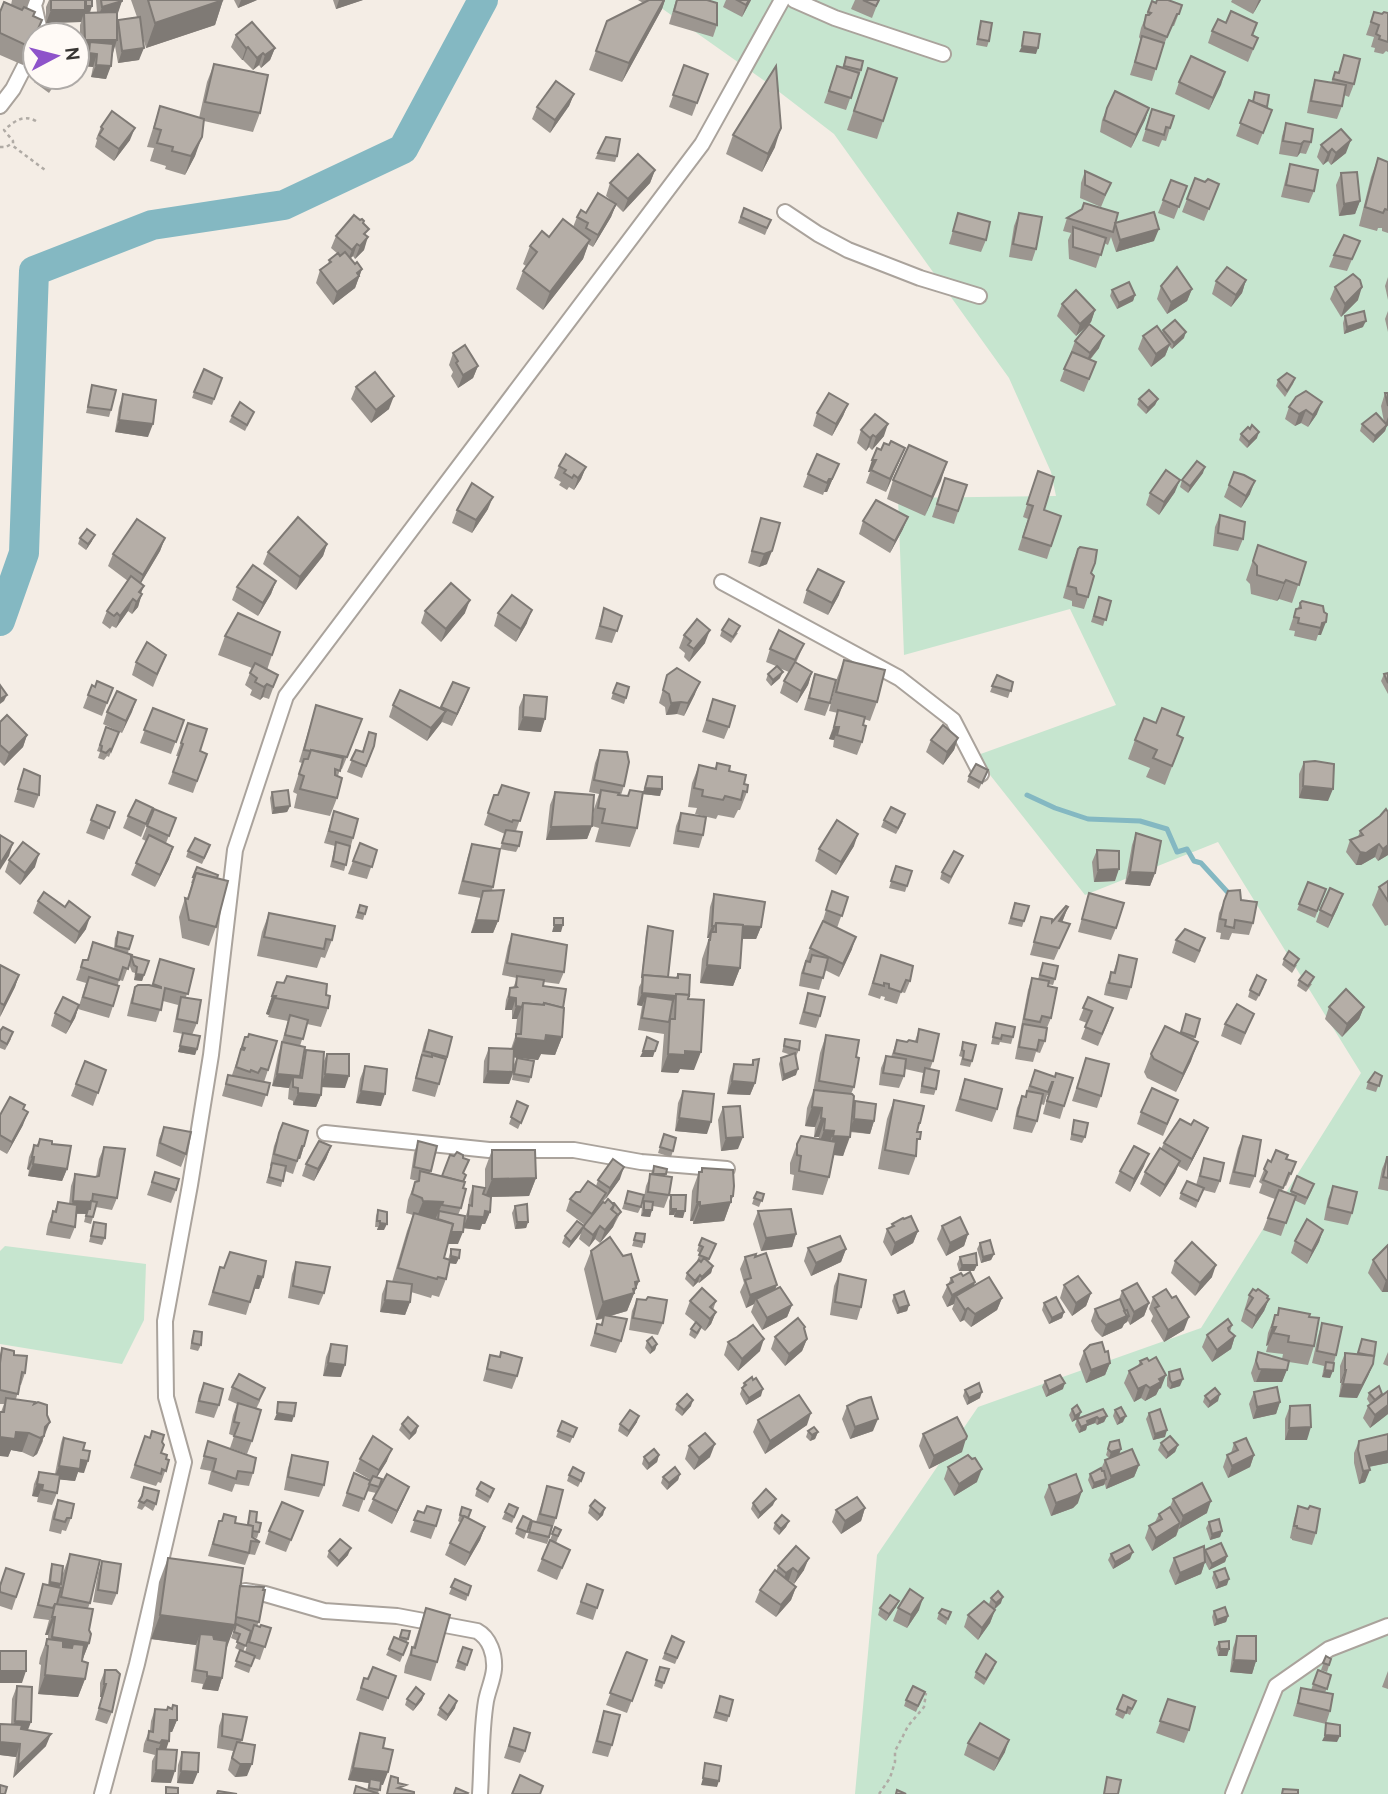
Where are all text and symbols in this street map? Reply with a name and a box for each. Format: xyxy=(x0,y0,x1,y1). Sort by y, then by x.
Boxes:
north arrow xyxy=(21,21,91,91)
text: N xyxy=(60,46,85,62)

